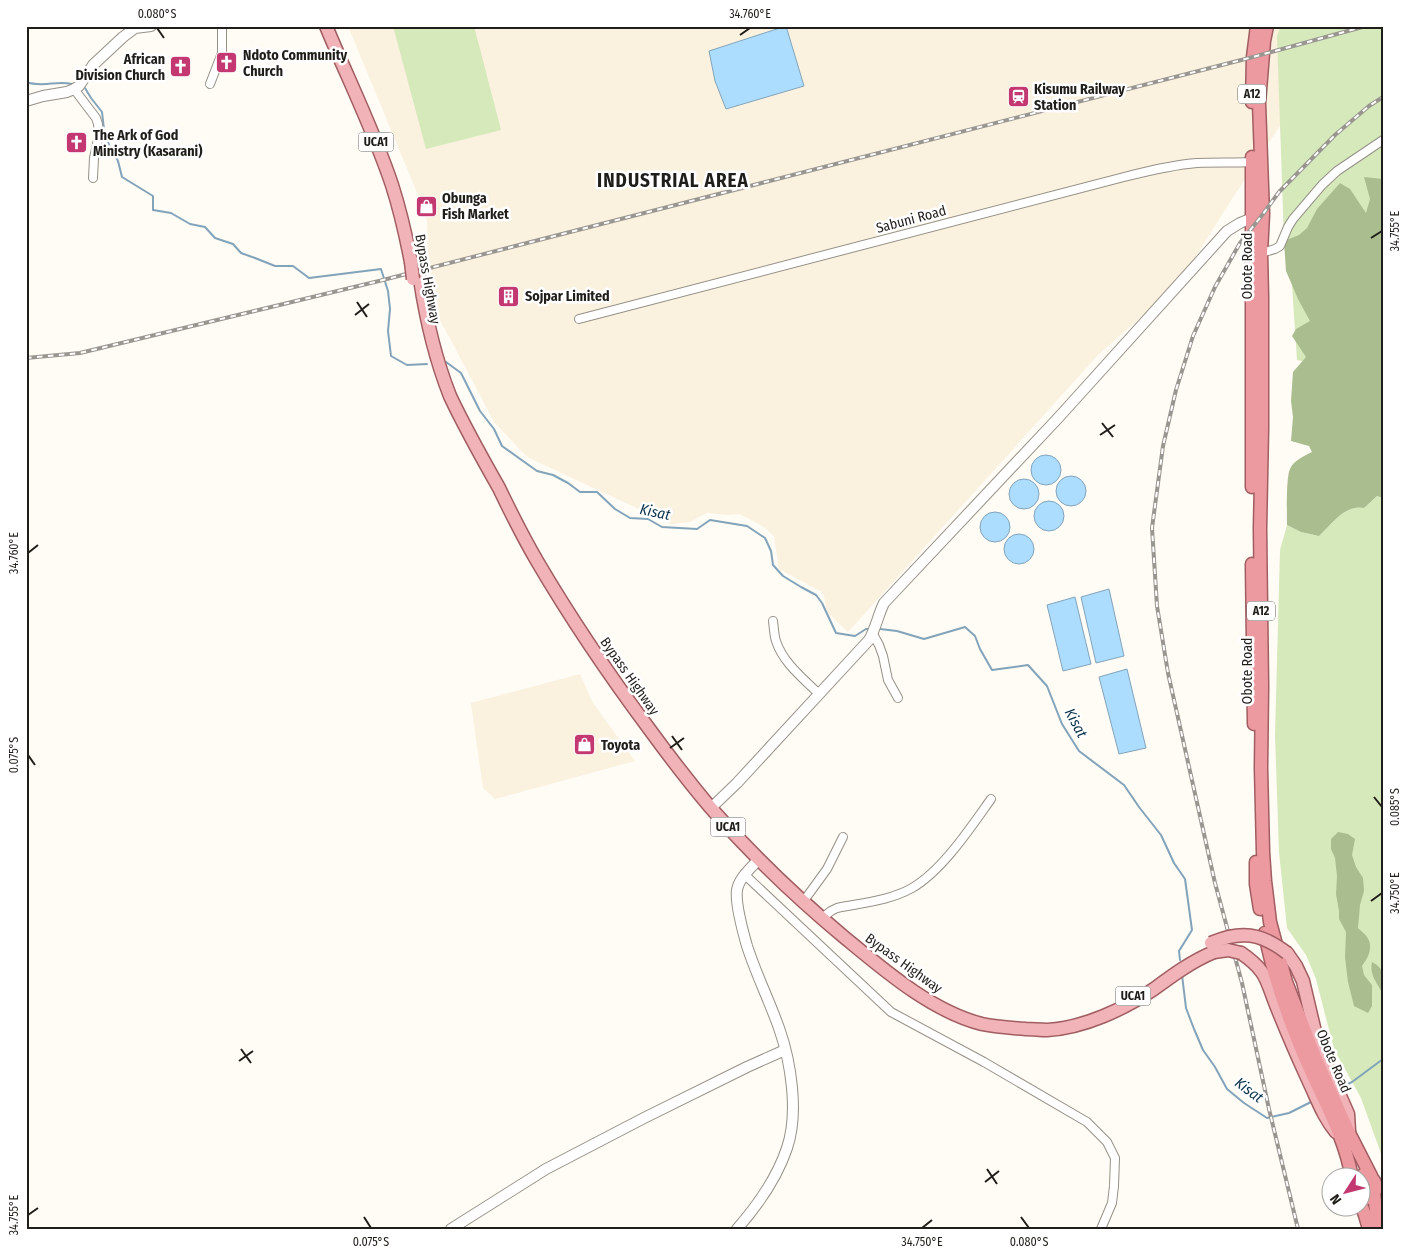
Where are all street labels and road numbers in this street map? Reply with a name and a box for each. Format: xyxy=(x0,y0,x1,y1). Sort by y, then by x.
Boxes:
road number: A12 xyxy=(1238,85,1266,104)
road number: UCA1 xyxy=(358,132,394,152)
street label: Sabuni Road xyxy=(874,202,948,237)
street label: Obote Road xyxy=(1239,232,1256,300)
street label: Bypass Highway xyxy=(411,233,444,326)
road number: A12 xyxy=(1247,602,1275,620)
street label: Bypass Highway xyxy=(597,634,663,719)
street label: Obote Road xyxy=(1239,637,1256,705)
road number: UCA1 xyxy=(710,818,746,836)
street label: Bypass Highway xyxy=(862,930,946,997)
road number: UCA1 xyxy=(1116,986,1150,1006)
street label: Obote Road xyxy=(1313,1027,1354,1095)

